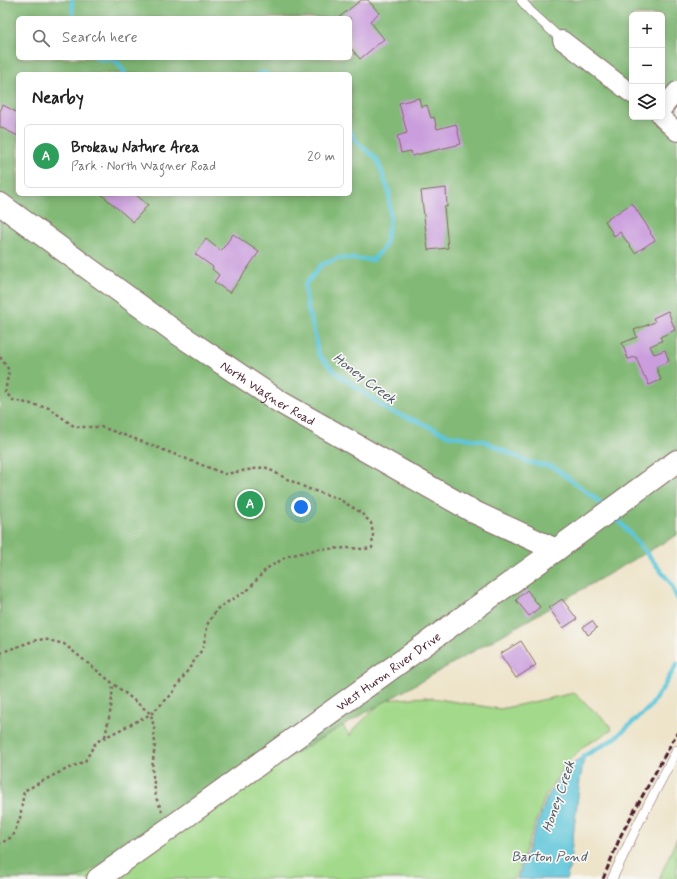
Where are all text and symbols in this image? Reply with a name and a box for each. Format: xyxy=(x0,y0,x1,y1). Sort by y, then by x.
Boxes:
map controls xyxy=(629,12,665,120)
button: + xyxy=(629,12,665,48)
search box xyxy=(16,16,352,60)
icon: search xyxy=(30,27,52,49)
text: Search here xyxy=(62,28,138,48)
button: − xyxy=(629,48,665,84)
button: layers xyxy=(629,84,665,120)
text: Nearby xyxy=(32,87,84,109)
text: Brokaw Nature Area xyxy=(71,138,200,158)
text: A xyxy=(42,148,50,165)
text: 20 m xyxy=(307,148,335,165)
text: Park · North Wagner Road xyxy=(71,158,216,175)
water label: Honey Creek xyxy=(329,349,400,408)
street label: North Wagner Road xyxy=(217,357,318,430)
pin: A xyxy=(237,489,263,519)
your location xyxy=(291,497,311,517)
street label: West Huron River Drive xyxy=(333,629,445,716)
water label: Honey Creek xyxy=(538,758,580,835)
water label: Barton Pond xyxy=(511,848,588,866)

